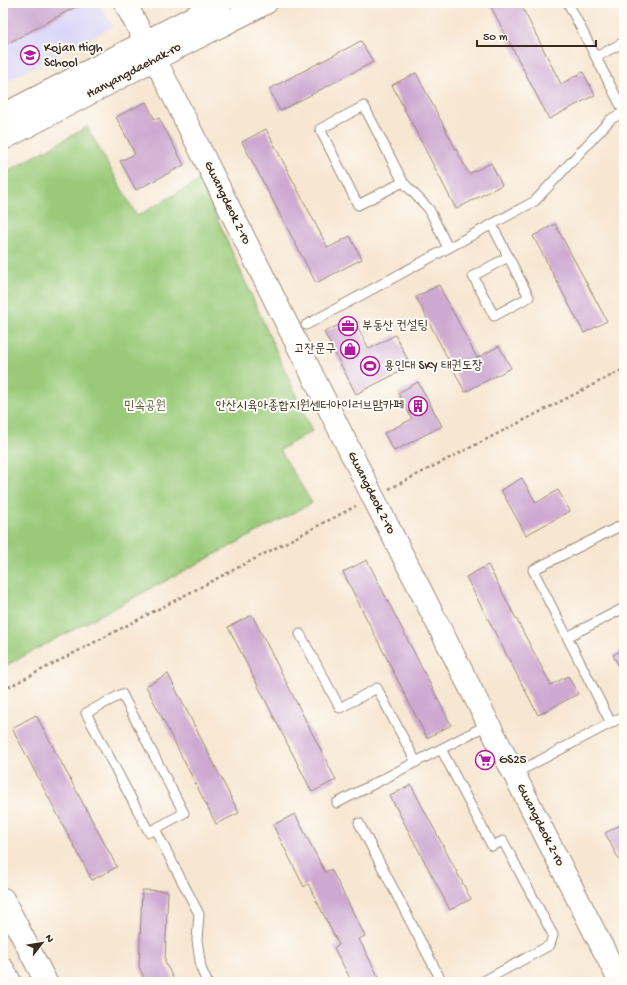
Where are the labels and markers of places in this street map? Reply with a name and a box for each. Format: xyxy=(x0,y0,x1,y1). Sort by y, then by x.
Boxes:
place label: Kojan High School xyxy=(44,41,103,71)
school or university icon: Kojan High School xyxy=(19,44,41,66)
office icon: 부동산 컨설팅 xyxy=(337,315,359,337)
place label: 부동산 컨설팅 xyxy=(362,319,428,334)
shop icon: 고잔문구 xyxy=(339,338,361,360)
place label: 고잔문구 xyxy=(294,342,336,357)
sports icon: 용인대 SKY 태권도장 xyxy=(359,355,381,377)
place label: 용인대 SKY 태권도장 xyxy=(384,359,483,374)
building icon: 안산시육아종합지원센터아이러브맘카페 xyxy=(407,395,429,417)
place label: 안산시육아종합지원센터아이러브맘카페 xyxy=(216,399,404,414)
supermarket icon: GS25 xyxy=(474,749,496,771)
place label: GS25 xyxy=(499,753,527,768)

